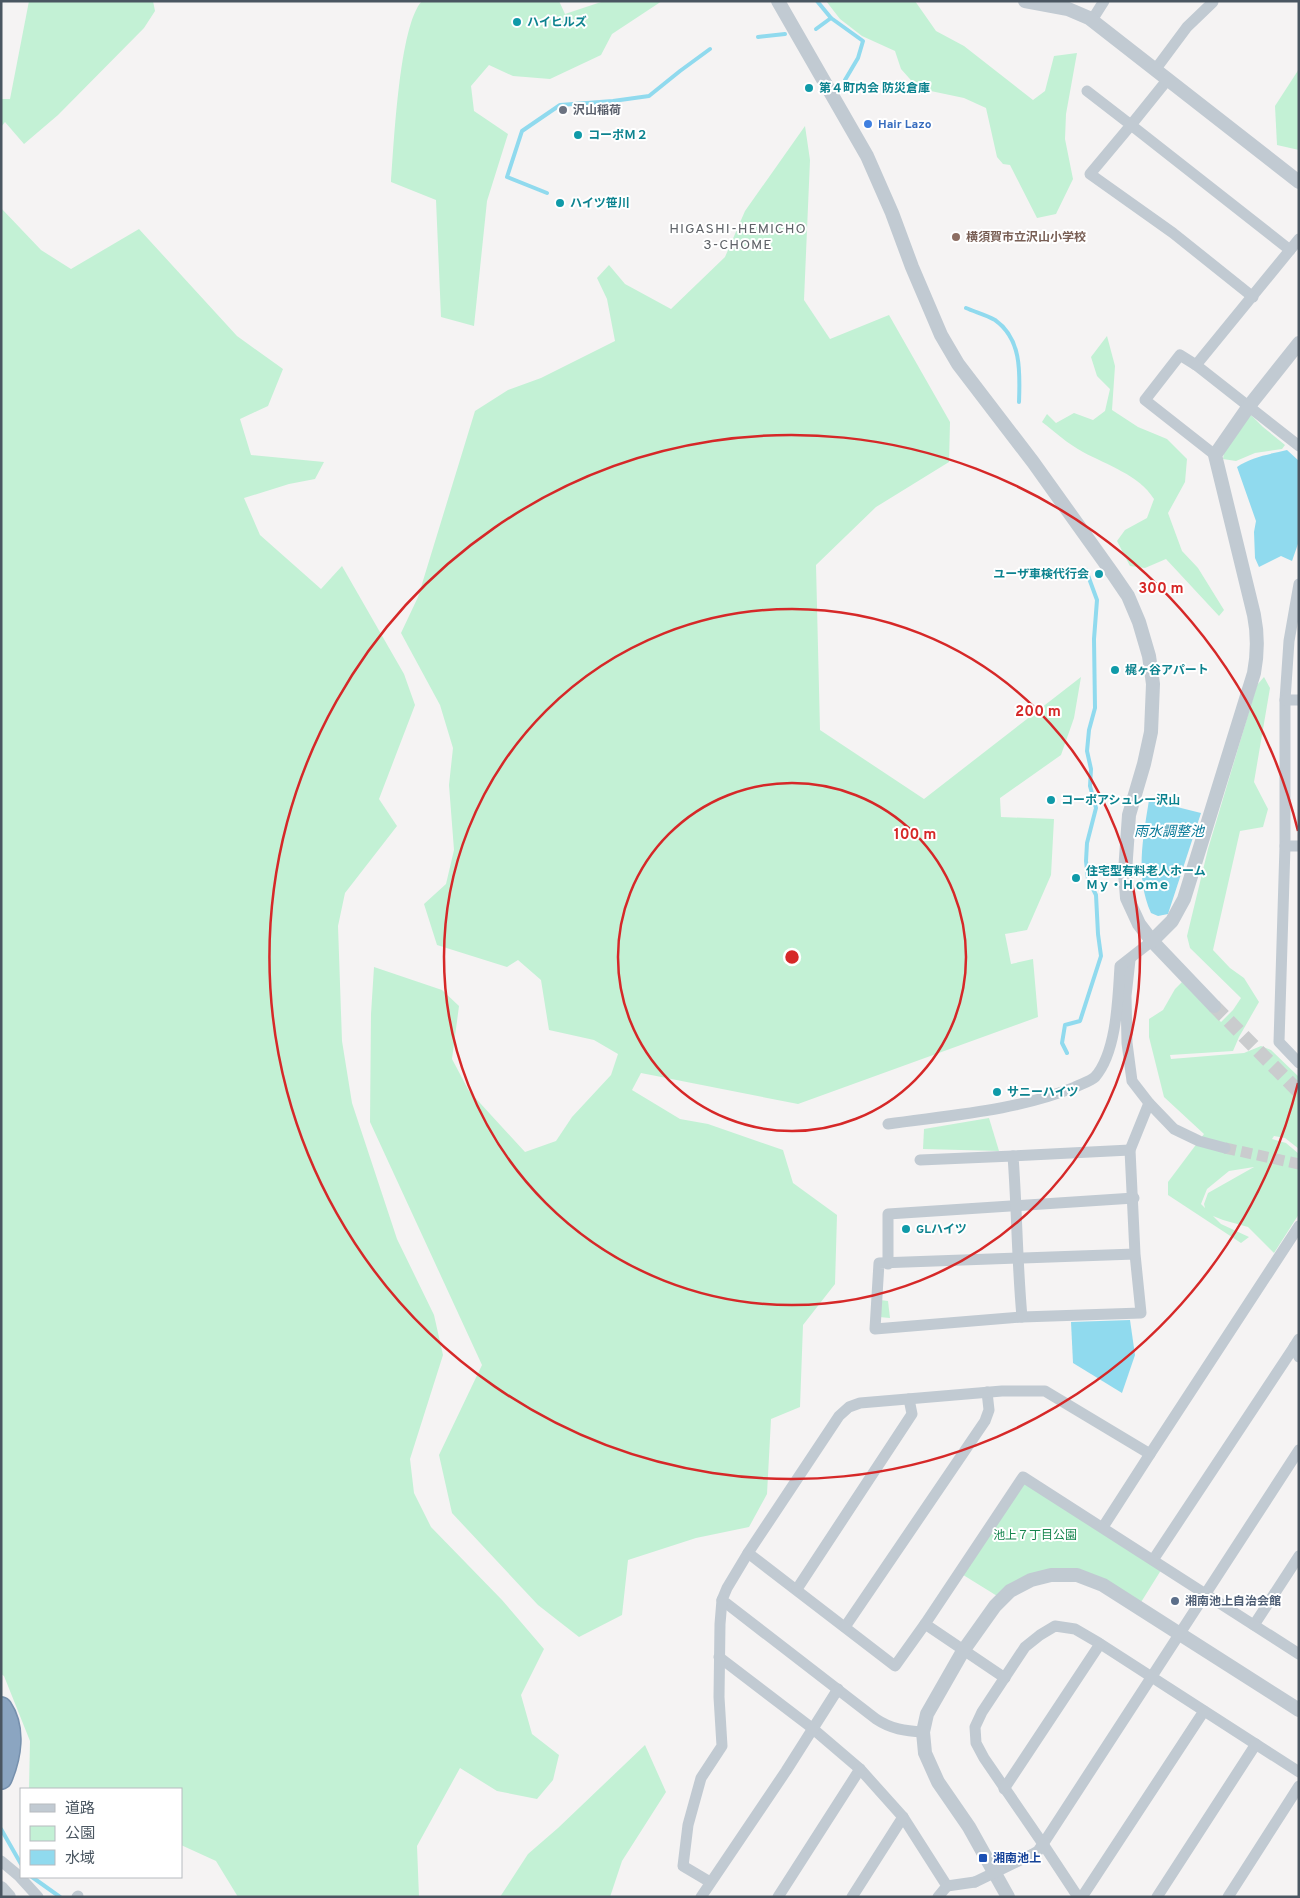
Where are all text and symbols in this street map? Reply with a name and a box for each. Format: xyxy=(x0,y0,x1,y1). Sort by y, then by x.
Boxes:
place label: ハイヒルズ xyxy=(527,15,587,31)
marker: ハイヒルズ xyxy=(511,16,523,28)
place label: 第４町内会 防災倉庫 xyxy=(819,81,930,97)
marker: 第４町内会 防災倉庫 xyxy=(803,82,815,94)
place label: 沢山稲荷 xyxy=(573,103,621,119)
marker: 沢山稲荷 xyxy=(557,104,569,116)
place label: Hair Lazo xyxy=(878,117,932,133)
marker: Hair Lazo xyxy=(862,118,874,130)
place label: コーポＭ２ xyxy=(588,128,648,144)
marker: コーポＭ２ xyxy=(572,129,584,141)
place label: ハイツ笹川 xyxy=(570,196,630,212)
marker: ハイツ笹川 xyxy=(554,197,566,209)
district label: HIGASHI-HEMICHO 3-CHOME xyxy=(669,221,807,254)
place label: 横須賀市立沢山小学校 xyxy=(966,230,1086,246)
marker: 横須賀市立沢山小学校 xyxy=(950,231,962,243)
place label: ユーザ車検代行会 xyxy=(993,567,1089,583)
marker: ユーザ車検代行会 xyxy=(1093,568,1105,580)
text: 300 m xyxy=(1138,580,1184,599)
place label: 梶ヶ谷アパート xyxy=(1125,663,1209,679)
marker: 梶ヶ谷アパート xyxy=(1109,664,1121,676)
text: 200 m xyxy=(1015,703,1061,722)
place label: コーポアシュレー沢山 xyxy=(1061,793,1180,809)
marker: コーポアシュレー沢山 xyxy=(1045,794,1057,806)
water label: 雨水調整池 xyxy=(1134,824,1206,841)
text: 100 m xyxy=(894,826,936,845)
place label: 住宅型有料老人ホーム Ｍｙ・Ｈｏｍｅ xyxy=(1086,864,1206,894)
marker: 住宅型有料老人ホーム Ｍｙ・Ｈｏｍｅ xyxy=(1070,872,1082,884)
centre of rings xyxy=(783,948,801,966)
place label: サニーハイツ xyxy=(1007,1085,1079,1101)
marker: サニーハイツ xyxy=(991,1086,1003,1098)
place label: GLハイツ xyxy=(916,1222,967,1238)
marker: GLハイツ xyxy=(900,1223,912,1235)
park label: 池上７丁目公園 xyxy=(993,1528,1077,1544)
place label: 湘南池上自治会館 xyxy=(1185,1594,1281,1610)
marker: 湘南池上自治会館 xyxy=(1169,1595,1181,1607)
legend xyxy=(20,1788,182,1878)
text: 道路 xyxy=(65,1800,95,1819)
text: 公園 xyxy=(65,1825,95,1844)
text: 水域 xyxy=(65,1850,95,1869)
place label: 湘南池上 xyxy=(993,1851,1041,1867)
marker: 湘南池上 xyxy=(977,1852,989,1864)

